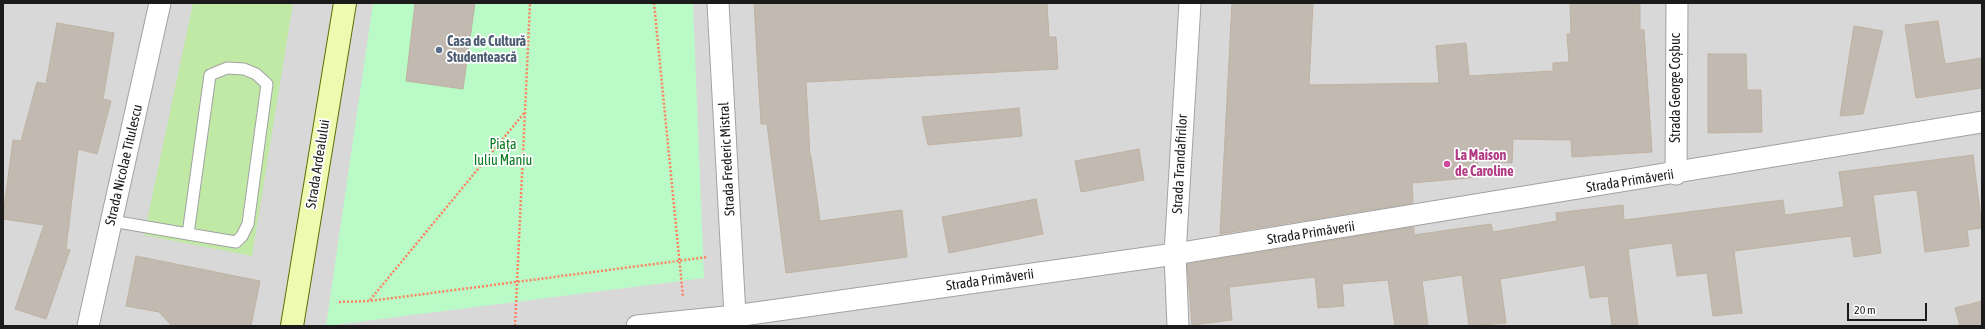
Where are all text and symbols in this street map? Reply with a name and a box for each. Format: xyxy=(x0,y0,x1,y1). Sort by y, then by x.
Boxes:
street label: Strada George Coșbuc xyxy=(1668,33,1684,143)
place label: Casa de Cultură Studentească xyxy=(447,34,526,66)
marker: Casa de Cultură Studentească xyxy=(434,45,444,55)
street label: Strada Frederic Mistral xyxy=(716,102,738,216)
street label: Strada Nicolae Titulescu xyxy=(102,103,146,227)
street label: Strada Trandafirilor xyxy=(1169,114,1191,214)
street label: Strada Ardealului xyxy=(303,118,333,210)
park label: Piața Iuliu Maniu xyxy=(474,137,532,170)
place label: La Maison de Caroline xyxy=(1455,148,1514,180)
marker: La Maison de Caroline xyxy=(1442,159,1452,169)
street label: Strada Primăverii xyxy=(1585,166,1675,196)
street label: Strada Primăverii xyxy=(1266,218,1356,248)
street label: Strada Primăverii xyxy=(945,266,1035,294)
scale bar xyxy=(1849,295,1929,321)
text: 20 m xyxy=(1854,303,1876,317)

